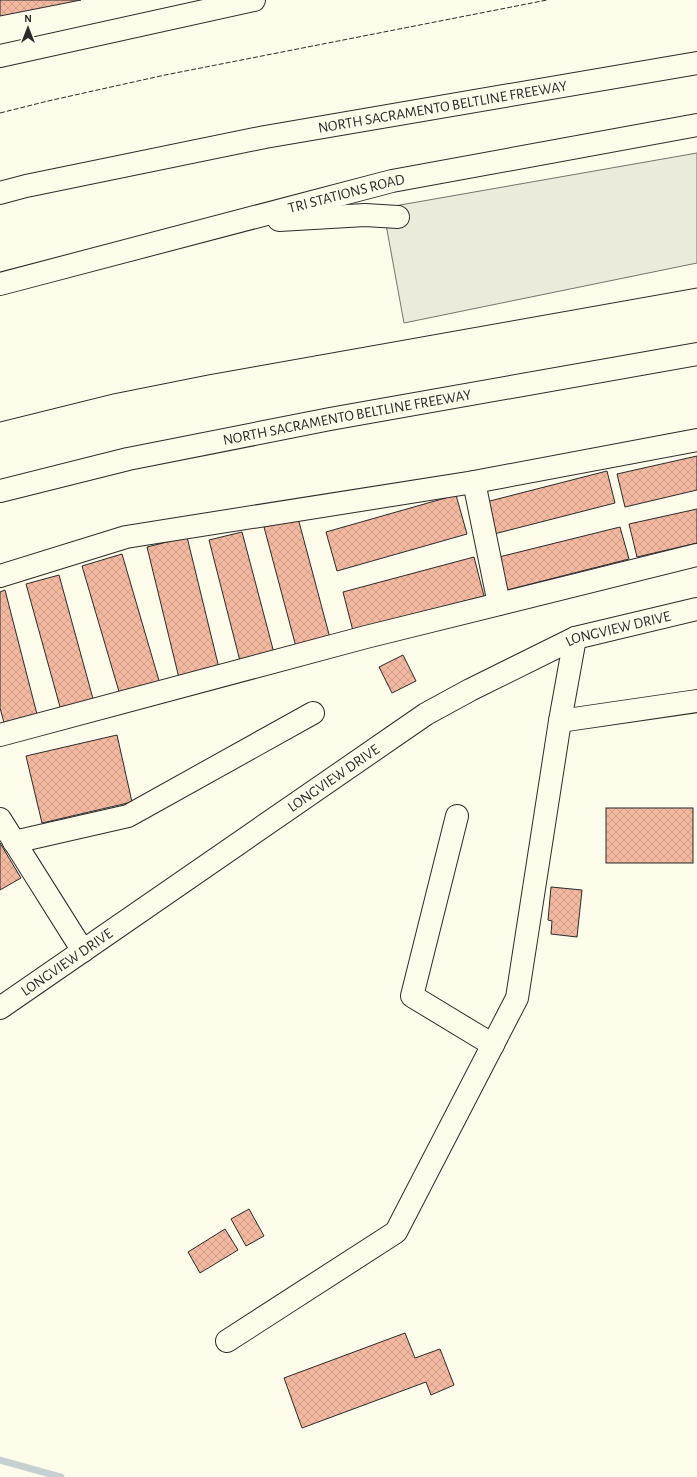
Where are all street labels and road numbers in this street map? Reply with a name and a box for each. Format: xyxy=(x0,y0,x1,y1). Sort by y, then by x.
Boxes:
street label: NORTH SACRAMENTO BELTLINE FREEWAY xyxy=(317,78,568,136)
street label: TRI STATIONS ROAD xyxy=(287,172,406,216)
street label: NORTH SACRAMENTO BELTLINE FREEWAY xyxy=(222,387,473,448)
street label: LONGVIEW DRIVE xyxy=(563,609,672,649)
street label: LONGVIEW DRIVE xyxy=(285,742,382,815)
street label: LONGVIEW DRIVE xyxy=(18,926,115,999)

